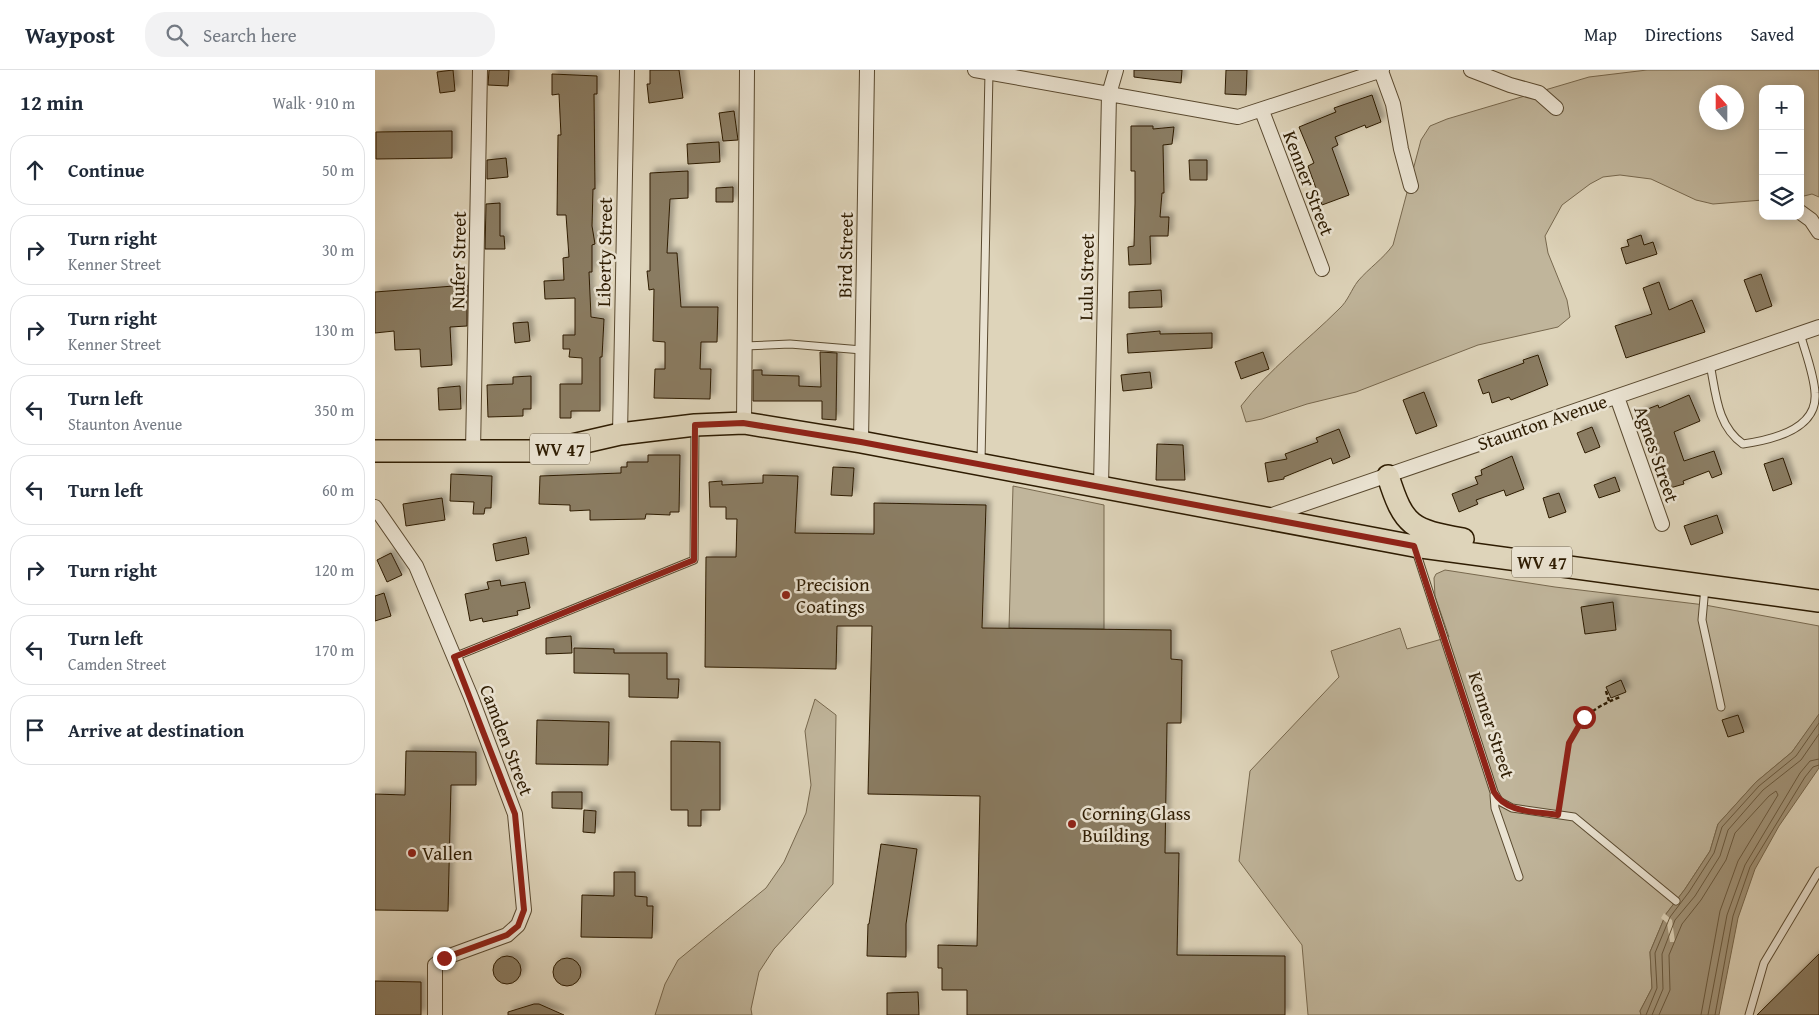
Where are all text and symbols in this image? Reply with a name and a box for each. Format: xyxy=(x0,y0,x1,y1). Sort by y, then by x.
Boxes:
search box xyxy=(145,12,495,57)
text: Waypost xyxy=(25,17,115,52)
icon: search xyxy=(163,21,191,49)
text: Search here xyxy=(203,21,297,49)
text: Map xyxy=(1584,21,1617,48)
text: Directions xyxy=(1645,21,1722,48)
text: Saved xyxy=(1750,21,1794,48)
north arrow xyxy=(1699,85,1744,130)
map controls xyxy=(1759,85,1804,220)
button: + xyxy=(1759,85,1804,130)
text: 12 min xyxy=(20,87,83,118)
text: Walk · 910 m xyxy=(272,91,355,115)
street label: Kenner Street xyxy=(1276,126,1342,240)
button: − xyxy=(1759,130,1804,175)
icon: ahead xyxy=(21,156,49,184)
text: Continue xyxy=(68,156,145,184)
text: 50 m xyxy=(322,158,354,182)
button: layers xyxy=(1759,175,1804,220)
street label: Liberty Street xyxy=(589,197,619,307)
street label: Nufer Street xyxy=(443,211,473,309)
street label: Bird Street xyxy=(830,211,860,298)
text: Turn right xyxy=(68,224,157,252)
street label: Lulu Street xyxy=(1071,233,1101,321)
icon: right xyxy=(21,236,49,264)
text: 30 m xyxy=(322,238,354,262)
text: Kenner Street xyxy=(68,252,161,276)
text: Turn right xyxy=(68,304,157,332)
icon: right xyxy=(21,316,49,344)
text: 130 m xyxy=(314,318,354,342)
text: Kenner Street xyxy=(68,332,161,356)
text: Turn left xyxy=(68,384,143,412)
street label: Staunton Avenue xyxy=(1473,387,1611,457)
icon: left xyxy=(21,396,49,424)
text: 350 m xyxy=(314,398,354,422)
street label: Agnes Street xyxy=(1627,402,1687,506)
text: Staunton Avenue xyxy=(68,412,182,436)
road number: WV 47 xyxy=(530,434,590,464)
icon: left xyxy=(21,476,49,504)
text: Turn left xyxy=(68,476,143,504)
text: 60 m xyxy=(322,478,354,502)
road number: WV 47 xyxy=(1512,547,1572,578)
icon: right xyxy=(21,556,49,584)
text: Turn right xyxy=(68,556,157,584)
text: 120 m xyxy=(314,558,354,582)
place label: Precision Coatings xyxy=(796,570,870,620)
marker: Precision Coatings xyxy=(780,589,792,601)
text: Turn left xyxy=(68,624,143,652)
icon: left xyxy=(21,636,49,664)
text: 170 m xyxy=(314,638,354,662)
text: Camden Street xyxy=(68,652,166,676)
street label: Kenner Street xyxy=(1462,668,1522,782)
street label: Camden Street xyxy=(473,680,541,800)
route start xyxy=(1573,706,1596,729)
icon: arrive xyxy=(21,716,49,744)
text: Arrive at destination xyxy=(68,716,244,744)
place label: Corning Glass Building xyxy=(1082,799,1191,849)
marker: Corning Glass Building xyxy=(1066,818,1078,830)
place label: Vallen xyxy=(422,839,473,867)
marker: Vallen xyxy=(406,847,418,859)
route end xyxy=(433,947,456,970)

